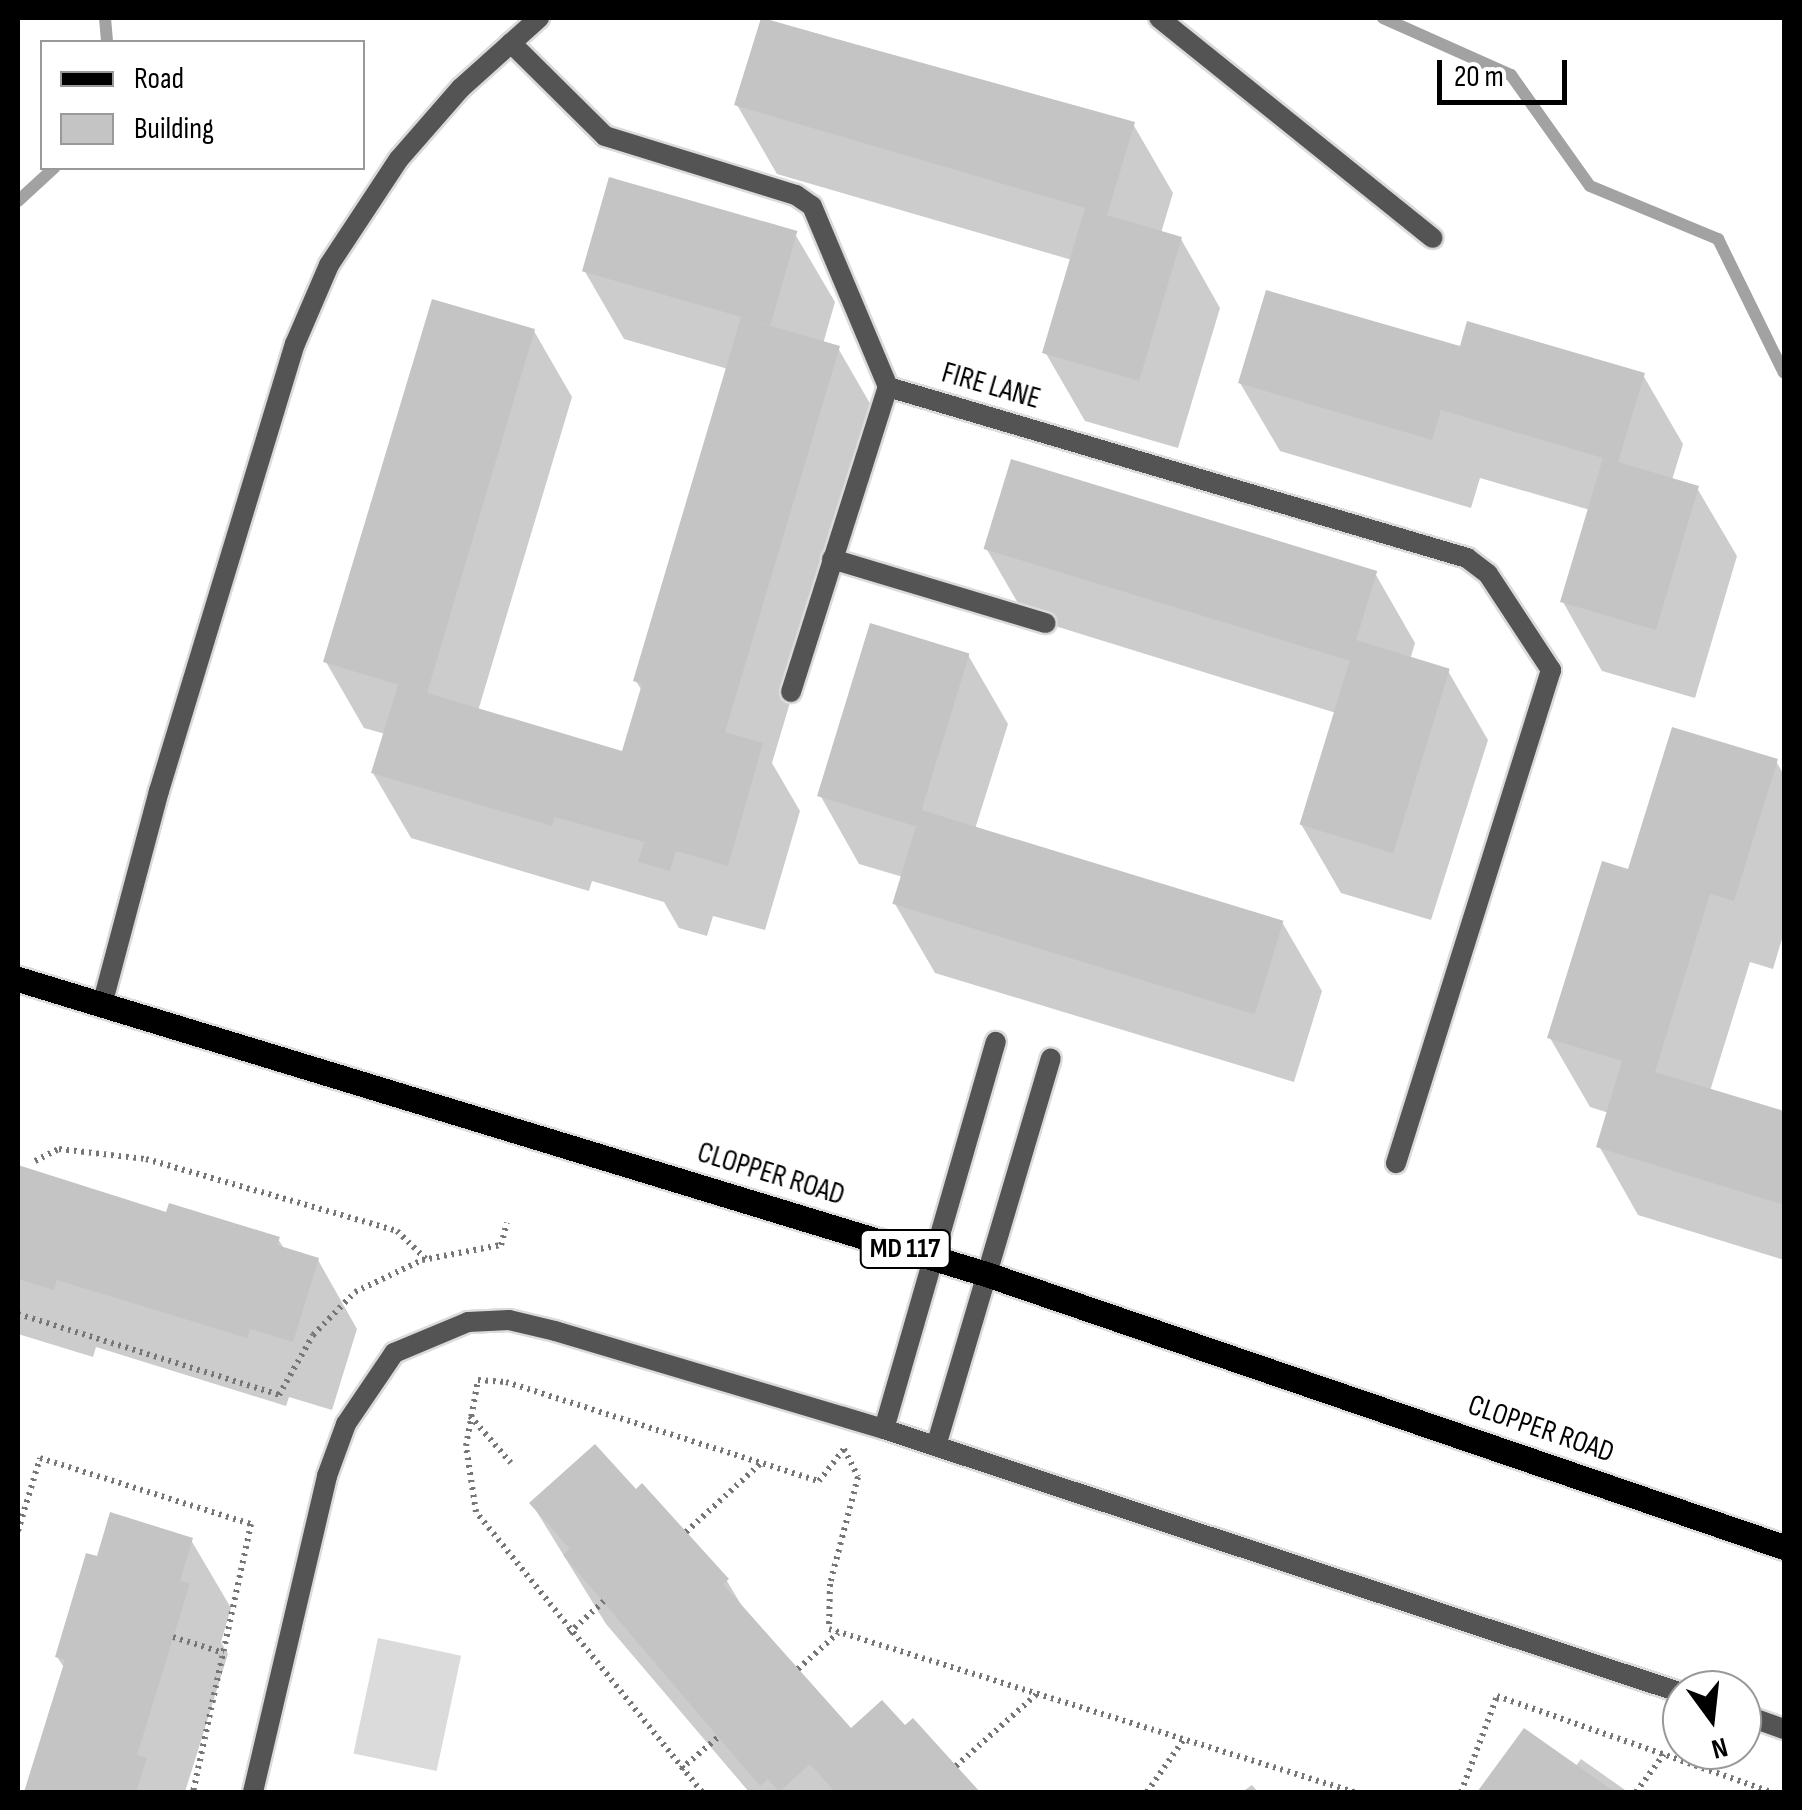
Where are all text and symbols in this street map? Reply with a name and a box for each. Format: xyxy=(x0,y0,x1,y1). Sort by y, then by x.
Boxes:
legend xyxy=(40,40,365,170)
scale bar xyxy=(1442,40,1572,102)
text: 20 m xyxy=(1454,59,1504,95)
text: Road xyxy=(134,61,184,97)
text: Building xyxy=(134,111,214,147)
street label: FIRE LANE xyxy=(938,355,1044,417)
street label: CLOPPER ROAD xyxy=(693,1135,849,1213)
road number: MD 117 xyxy=(858,1226,952,1272)
street label: CLOPPER ROAD xyxy=(1463,1387,1619,1471)
north arrow xyxy=(1662,1670,1762,1770)
text: N xyxy=(1708,1730,1731,1765)

